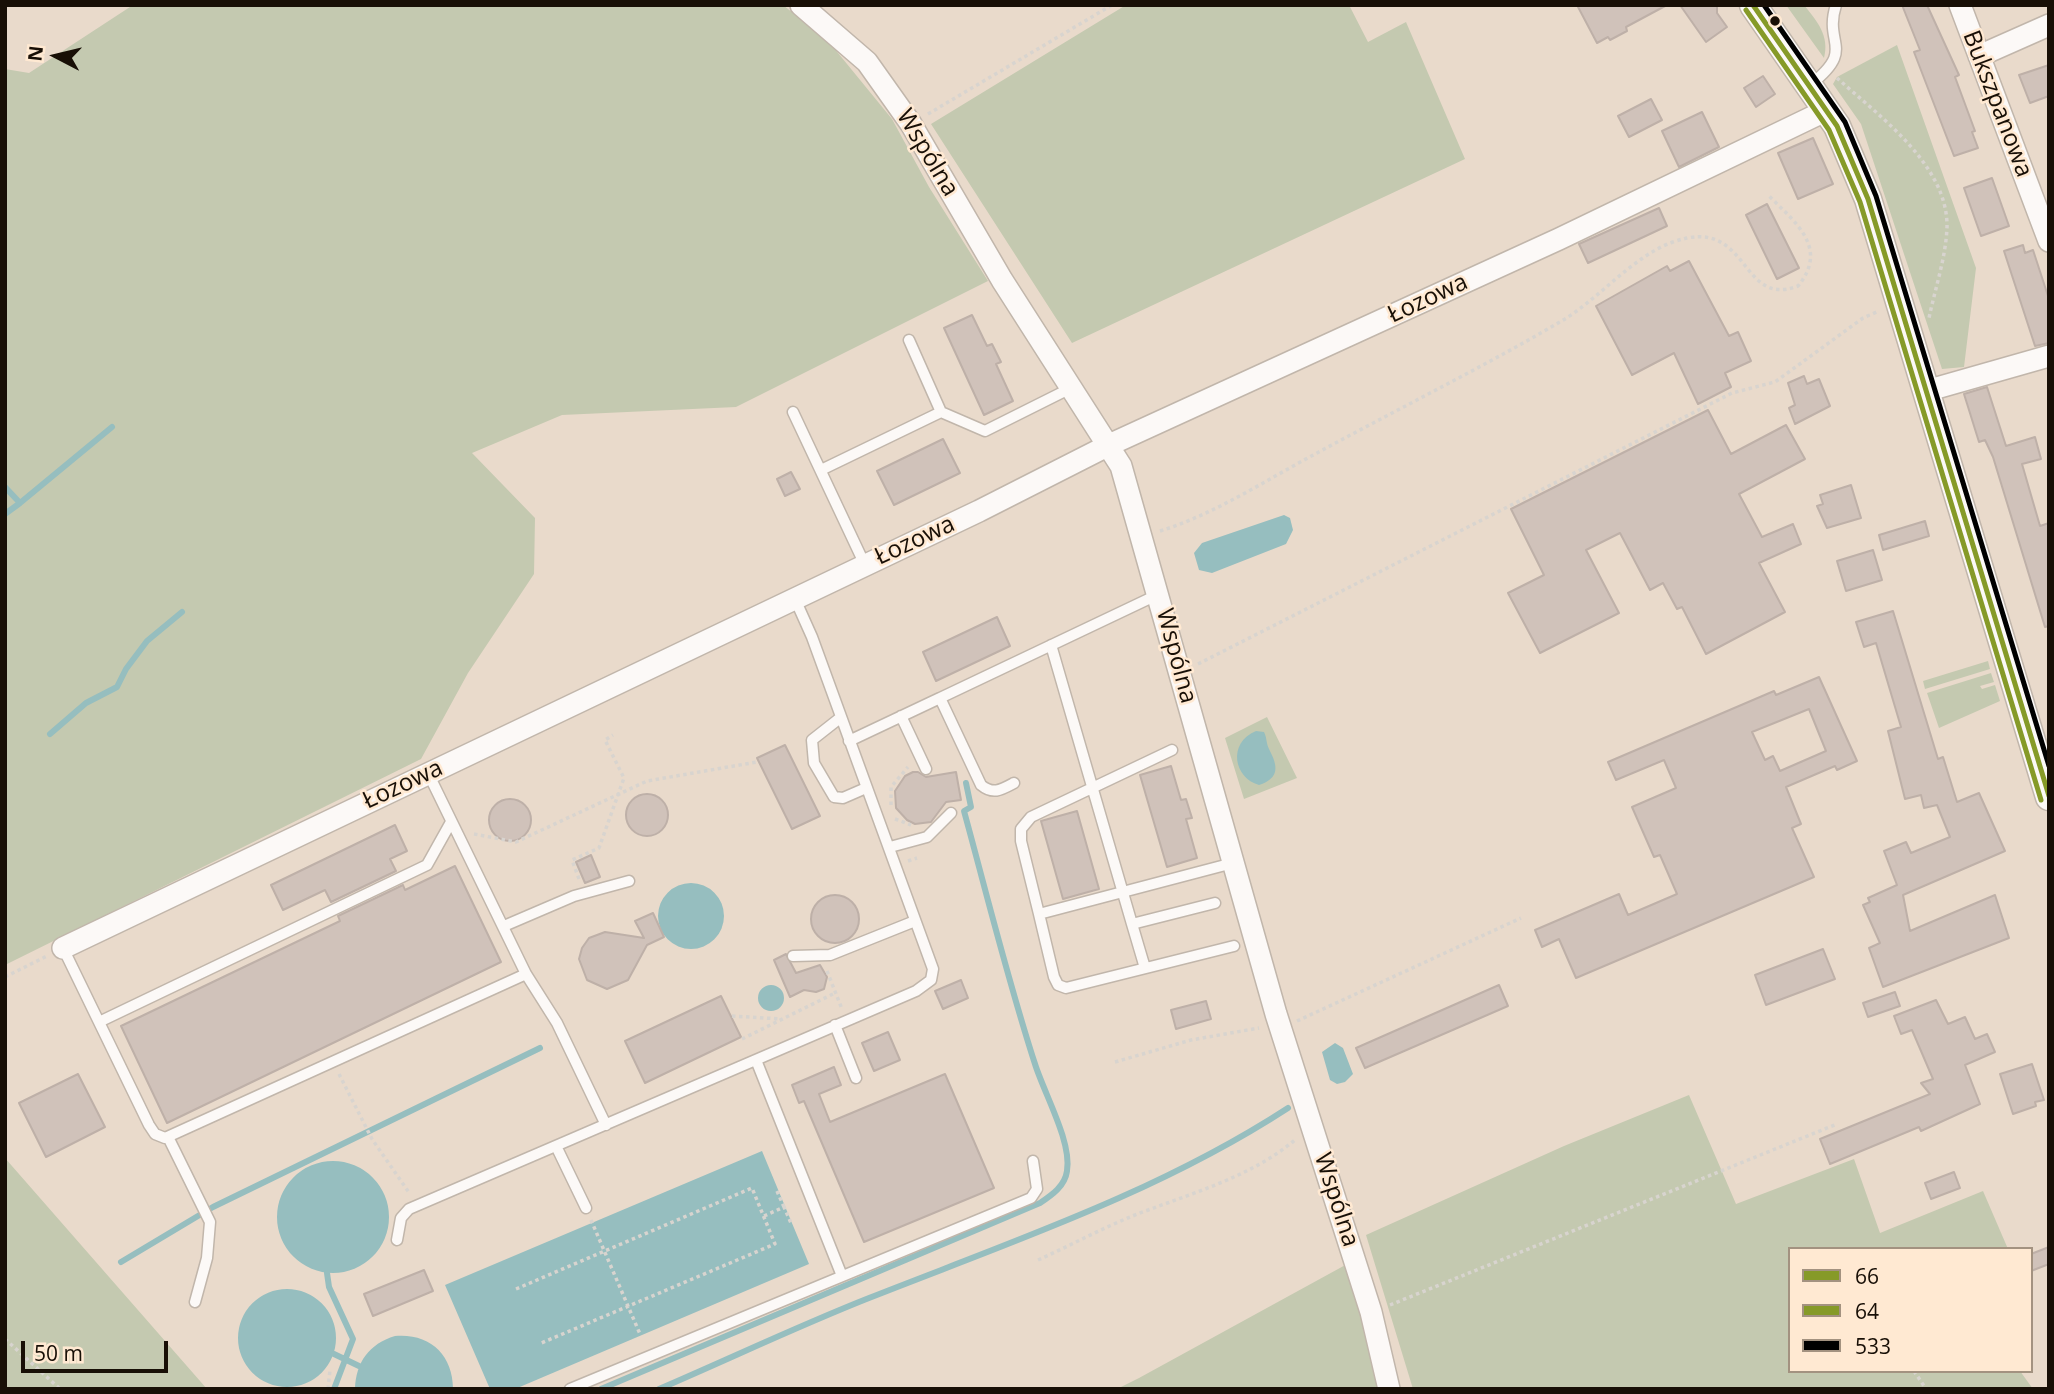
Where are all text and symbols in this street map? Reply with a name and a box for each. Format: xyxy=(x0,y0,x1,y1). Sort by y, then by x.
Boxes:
unlabelled marker xyxy=(1768,14,1782,28)
north arrow xyxy=(21,21,91,91)
street label: Bukszpanowa xyxy=(1956,27,2038,181)
text: N xyxy=(21,44,49,63)
street label: Wspólna xyxy=(890,104,964,202)
street label: Łozowa xyxy=(1384,268,1472,330)
street label: Łozowa xyxy=(871,510,959,572)
street label: Wspólna xyxy=(1150,606,1202,706)
street label: Łozowa xyxy=(359,754,447,816)
street label: Wspólna xyxy=(1307,1150,1365,1250)
legend xyxy=(1788,1247,2033,1373)
text: 66 xyxy=(1855,1262,1879,1290)
text: 64 xyxy=(1855,1297,1879,1325)
scale bar xyxy=(24,1328,172,1372)
text: 533 xyxy=(1855,1332,1891,1360)
text: 50 m xyxy=(34,1339,83,1367)

